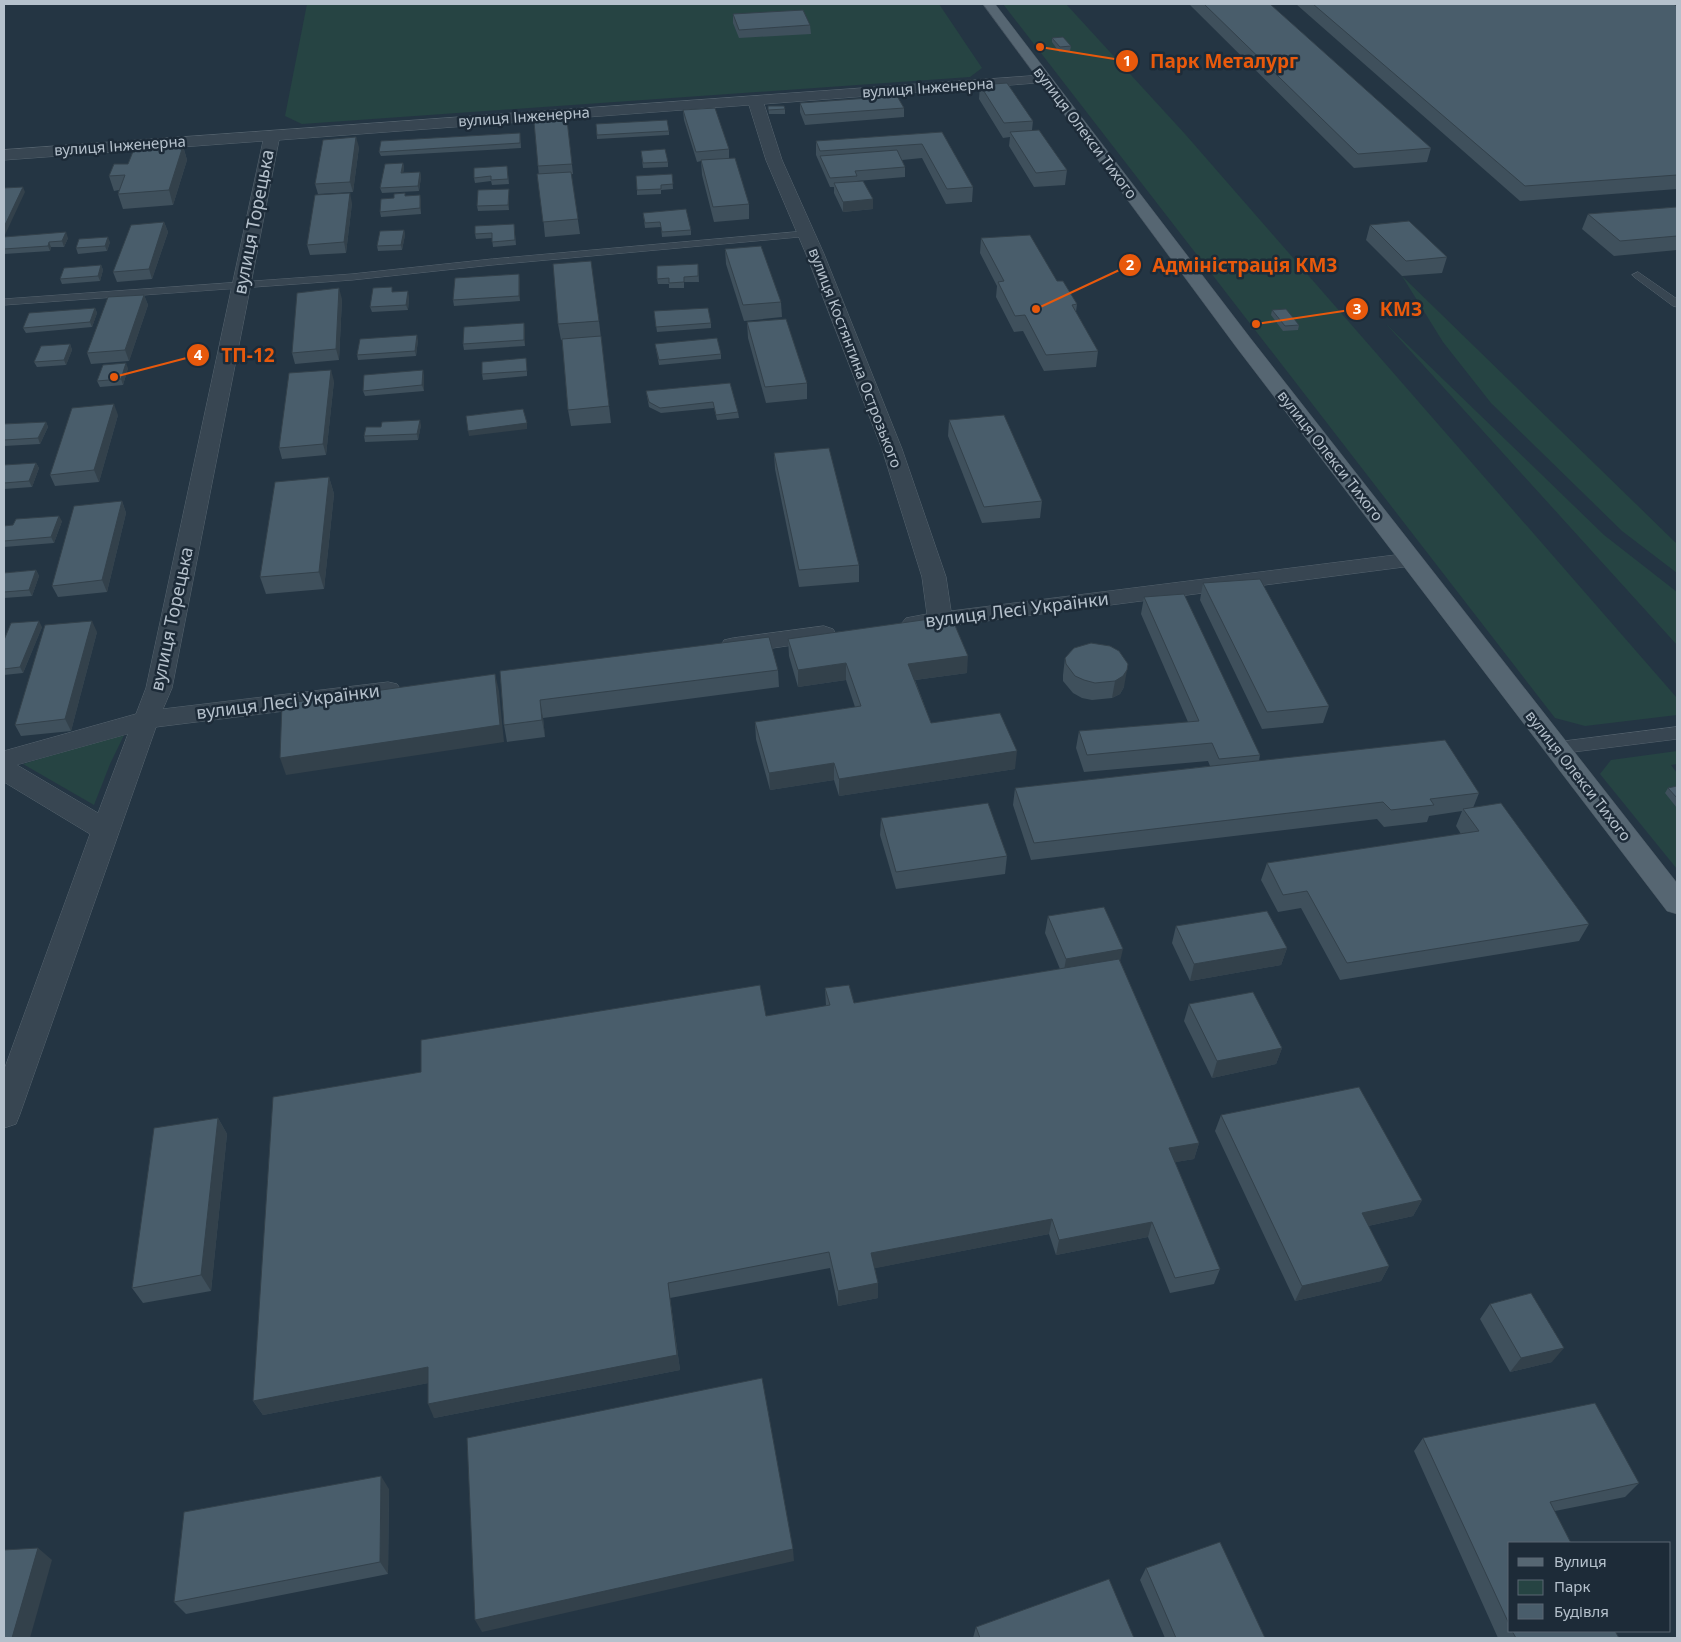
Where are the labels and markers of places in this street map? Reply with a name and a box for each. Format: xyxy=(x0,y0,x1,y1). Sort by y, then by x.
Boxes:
callout: Парк Металург xyxy=(1115,44,1308,78)
callout: Адміністрація КМЗ xyxy=(1117,248,1347,282)
callout: КМЗ xyxy=(1345,292,1432,326)
callout: ТП-12 xyxy=(186,338,284,372)

